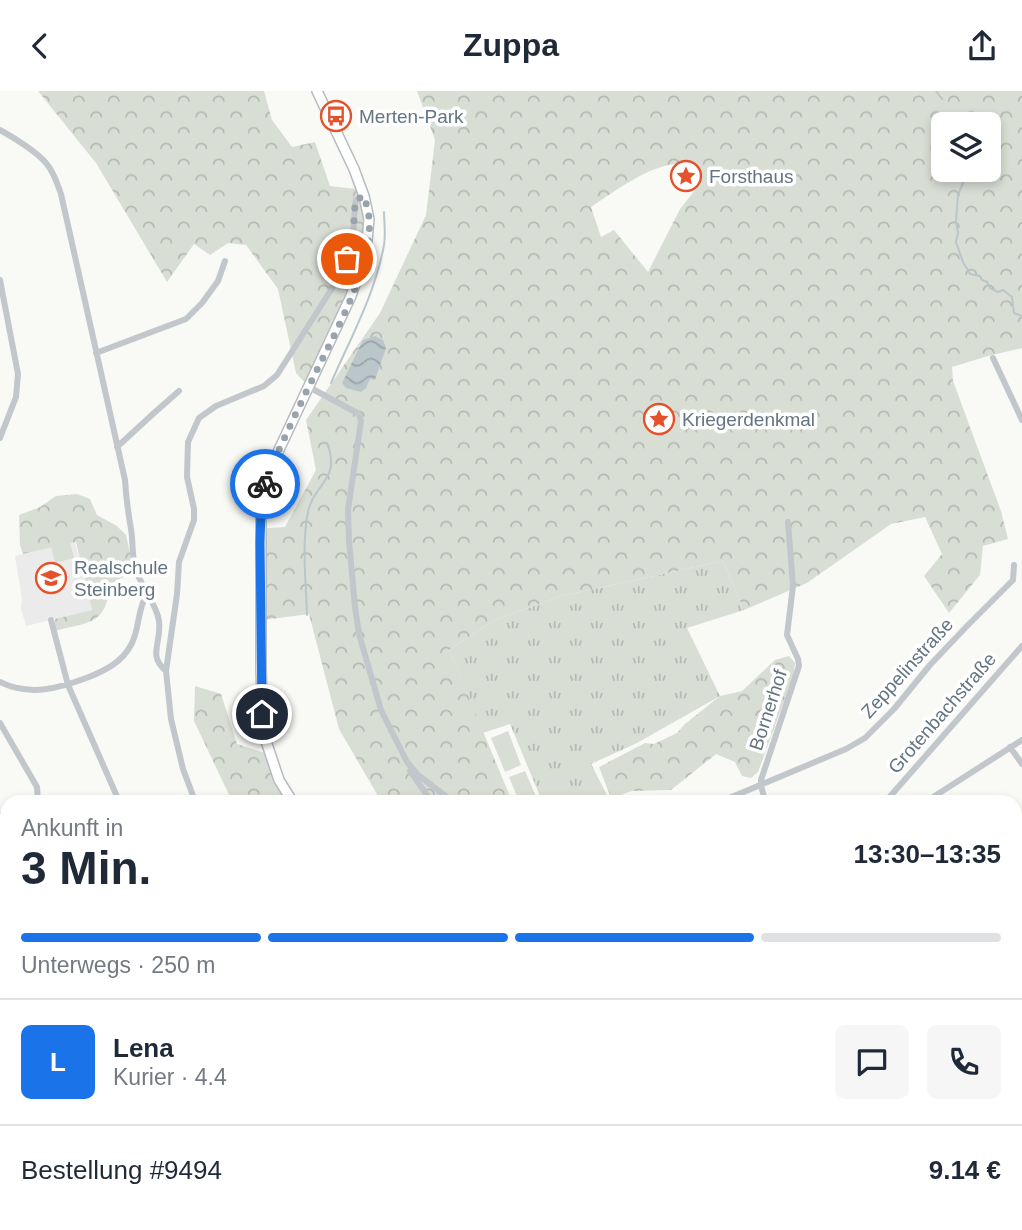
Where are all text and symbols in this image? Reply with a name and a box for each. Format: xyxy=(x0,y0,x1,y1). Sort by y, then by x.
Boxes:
icon: back xyxy=(21,27,59,65)
text: Zuppa xyxy=(463,27,559,63)
icon: share xyxy=(963,27,1001,65)
bus stop icon: Merten-Park xyxy=(319,99,353,133)
place label: Merten-Park xyxy=(359,106,464,127)
map controls xyxy=(931,112,1001,182)
button: layers xyxy=(931,112,1001,182)
place icon: Forsthaus xyxy=(669,159,703,193)
place label: Forsthaus xyxy=(709,166,793,187)
pin xyxy=(317,229,377,289)
icon: bag xyxy=(328,240,366,278)
place icon: Kriegerdenkmal xyxy=(642,402,676,436)
place label: Kriegerdenkmal xyxy=(682,409,815,430)
courier xyxy=(230,449,300,519)
icon: bike xyxy=(246,465,284,503)
place label: Realschule Steinberg xyxy=(74,557,168,600)
school or university icon: Realschule Steinberg xyxy=(34,561,68,595)
street label: Zeppelinstraße xyxy=(857,614,957,722)
street label: Grotenbachstraße xyxy=(884,648,1000,778)
street label: Bornerhof xyxy=(745,666,791,753)
pin xyxy=(232,684,292,744)
icon: home xyxy=(243,695,281,733)
text: Ankunft in xyxy=(21,815,123,841)
text: 13:30–13:35 xyxy=(854,839,1001,869)
text: 3 Min. xyxy=(21,842,151,894)
text: Unterwegs · 250 m xyxy=(21,952,215,978)
button: chat xyxy=(835,1025,909,1099)
button: phone xyxy=(927,1025,1001,1099)
text: Lena xyxy=(113,1033,174,1063)
text: L xyxy=(50,1047,66,1077)
text: Kurier · 4.4 xyxy=(113,1064,227,1090)
text: Bestellung #9494 xyxy=(21,1155,222,1185)
text: 9.14 € xyxy=(929,1155,1001,1185)

